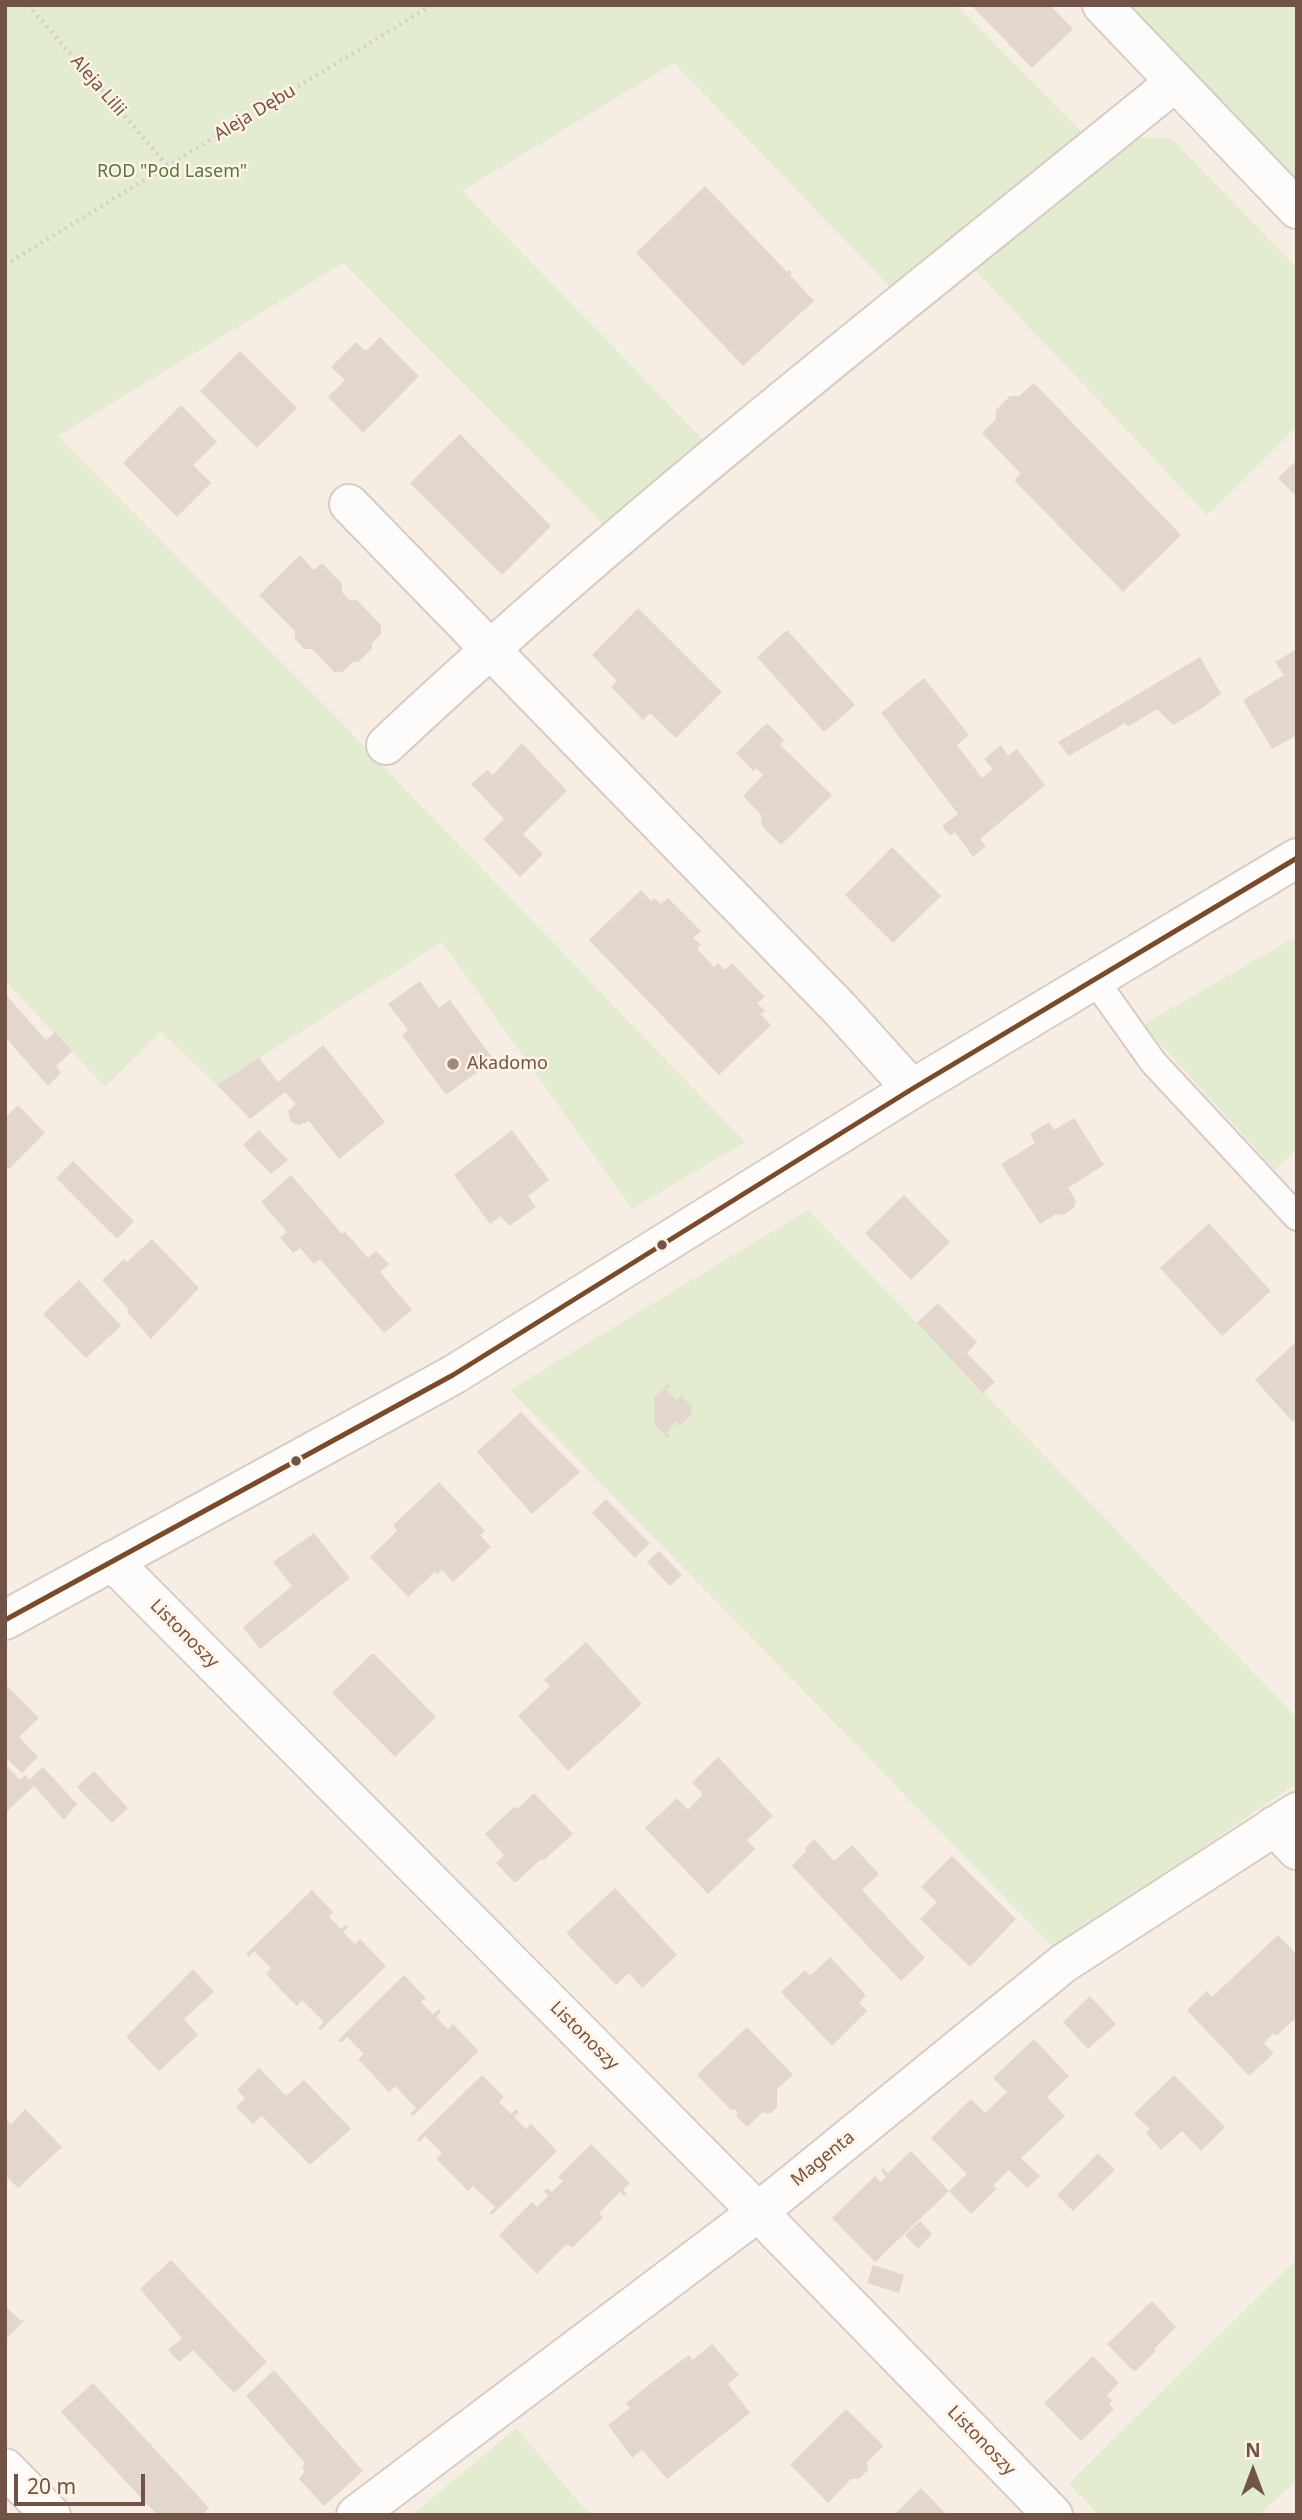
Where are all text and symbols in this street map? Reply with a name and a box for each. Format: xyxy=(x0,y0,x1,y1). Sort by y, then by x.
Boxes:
street label: Aleja Lilii xyxy=(66,51,130,121)
street label: Aleja Dębu xyxy=(210,80,300,146)
park label: ROD "Pod Lasem" xyxy=(97,161,247,183)
place label: Akadomo xyxy=(467,1053,548,1075)
marker: Akadomo xyxy=(445,1056,461,1072)
unlabelled marker xyxy=(655,1238,669,1252)
unlabelled marker xyxy=(289,1454,303,1468)
street label: Listonoszy xyxy=(145,1595,223,1673)
street label: Listonoszy xyxy=(545,1997,623,2075)
street label: Magenta xyxy=(787,2127,859,2191)
street label: Listonoszy xyxy=(943,2402,1019,2480)
north arrow xyxy=(1218,2436,1288,2506)
text: N xyxy=(1245,2437,1261,2463)
scale bar xyxy=(18,2460,149,2504)
text: 20 m xyxy=(27,2472,76,2500)

